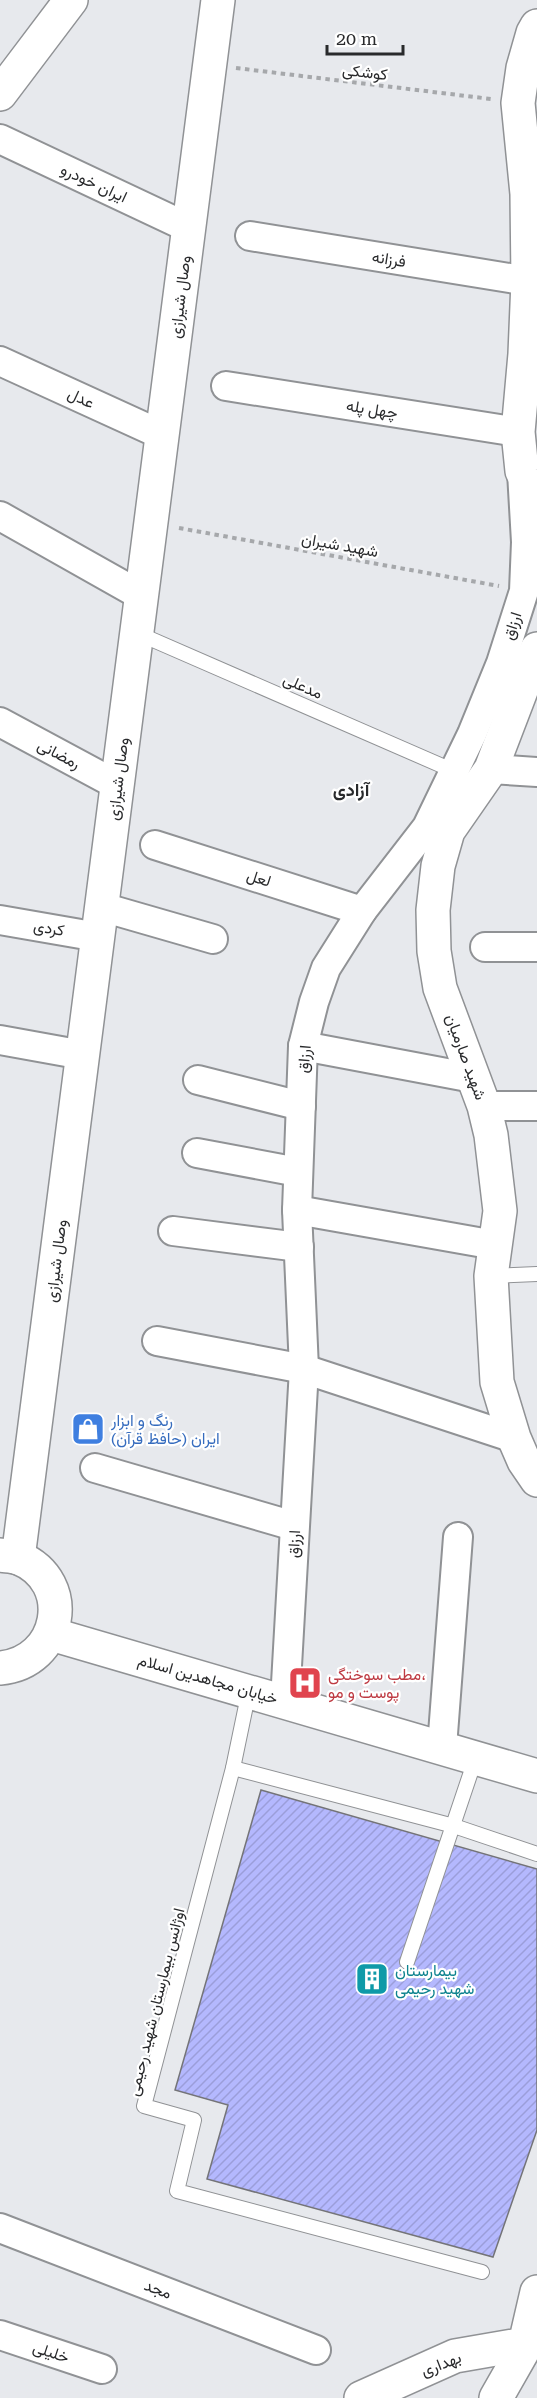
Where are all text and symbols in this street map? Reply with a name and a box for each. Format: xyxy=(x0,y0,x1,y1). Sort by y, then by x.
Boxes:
scale bar xyxy=(327,18,404,56)
text: 20 m xyxy=(336,28,377,49)
street label: کوشکی xyxy=(341,60,389,85)
street label: ایران خودرو xyxy=(57,159,130,207)
street label: فرزانه xyxy=(370,247,407,272)
street label: وصال شیرازی xyxy=(165,254,196,340)
street label: عدل xyxy=(65,384,97,412)
street label: چهل پله xyxy=(345,396,399,424)
street label: شهید شیران xyxy=(300,529,380,562)
street label: ارزاق xyxy=(499,610,526,643)
street label: مدعلی xyxy=(280,669,326,704)
street label: رمضانی xyxy=(34,735,84,774)
street label: وصال شیرازی xyxy=(103,736,134,822)
district label: آزادی xyxy=(333,779,371,801)
street label: لعل xyxy=(244,865,274,892)
street label: کردی xyxy=(32,916,66,941)
street label: شهید صارمیان xyxy=(441,1011,490,1103)
street label: ارزاق xyxy=(293,1044,316,1074)
street label: وصال شیرازی xyxy=(41,1218,72,1304)
shop icon: رنگ و ابزار ایران (حافظ قرآن) xyxy=(70,1411,106,1447)
place label: رنگ و ابزار ایران (حافظ قرآن) xyxy=(110,1411,220,1449)
street label: ارزاق xyxy=(284,1529,305,1559)
street label: خیابان مجاهدین اسلام xyxy=(136,1650,280,1709)
hospital icon: مطب سوختگی، پوست و مو xyxy=(287,1665,323,1701)
place label: مطب سوختگی، پوست و مو xyxy=(328,1665,426,1704)
street label: اوژانس بیمارستان شهید رحیمی xyxy=(123,1906,190,2098)
building icon: بیمارستان شهید رحیمی xyxy=(354,1961,390,1997)
place label: بیمارستان شهید رحیمی xyxy=(395,1961,475,1999)
street label: مجد xyxy=(142,2275,174,2303)
street label: خلیلی xyxy=(30,2337,72,2368)
street label: بهداری xyxy=(418,2348,464,2381)

